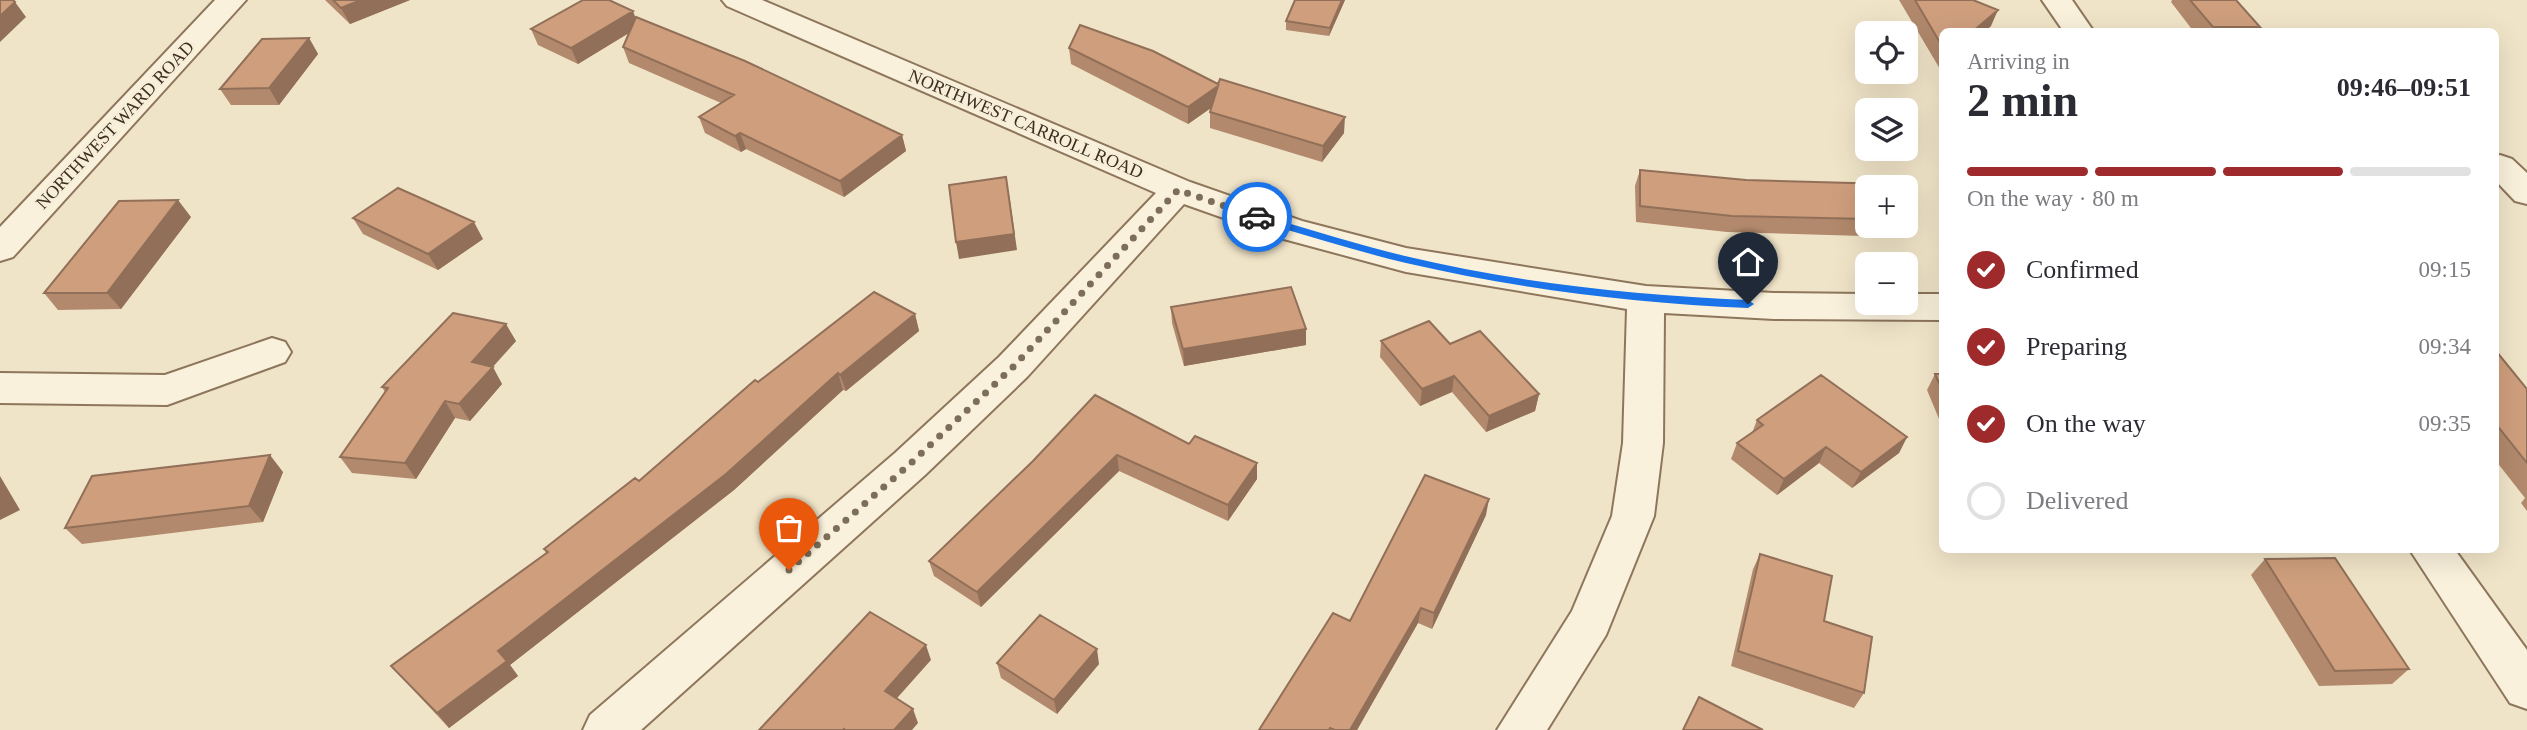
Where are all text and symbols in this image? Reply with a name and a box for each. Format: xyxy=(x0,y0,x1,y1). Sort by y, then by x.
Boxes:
map controls xyxy=(1855,21,1918,315)
button: locate xyxy=(1855,21,1918,84)
street label: NORTHWEST WARD ROAD xyxy=(32,37,198,213)
text: Arriving in xyxy=(1967,49,2070,74)
street label: NORTHWEST CARROLL ROAD xyxy=(906,65,1146,183)
text: 09:46–09:51 xyxy=(2337,73,2471,102)
text: 2 min xyxy=(1967,75,2078,126)
button: layers xyxy=(1855,98,1918,161)
button: + xyxy=(1855,175,1918,238)
courier xyxy=(1222,182,1292,252)
text: On the way · 80 m xyxy=(1967,186,2139,211)
icon: car xyxy=(1238,198,1276,236)
pin xyxy=(1718,232,1778,304)
icon: home xyxy=(1729,243,1767,281)
icon: check xyxy=(1967,251,2005,289)
button: − xyxy=(1855,252,1918,315)
text: Confirmed xyxy=(2026,255,2139,284)
text: 09:15 xyxy=(2419,257,2471,282)
icon: check xyxy=(1967,328,2005,366)
text: Preparing xyxy=(2026,332,2127,361)
text: 09:34 xyxy=(2419,334,2471,359)
icon: check xyxy=(1967,405,2005,443)
text: On the way xyxy=(2026,409,2146,438)
text: 09:35 xyxy=(2419,411,2471,436)
text: Delivered xyxy=(2026,486,2129,515)
pin xyxy=(759,498,819,570)
icon: bag xyxy=(770,509,808,547)

